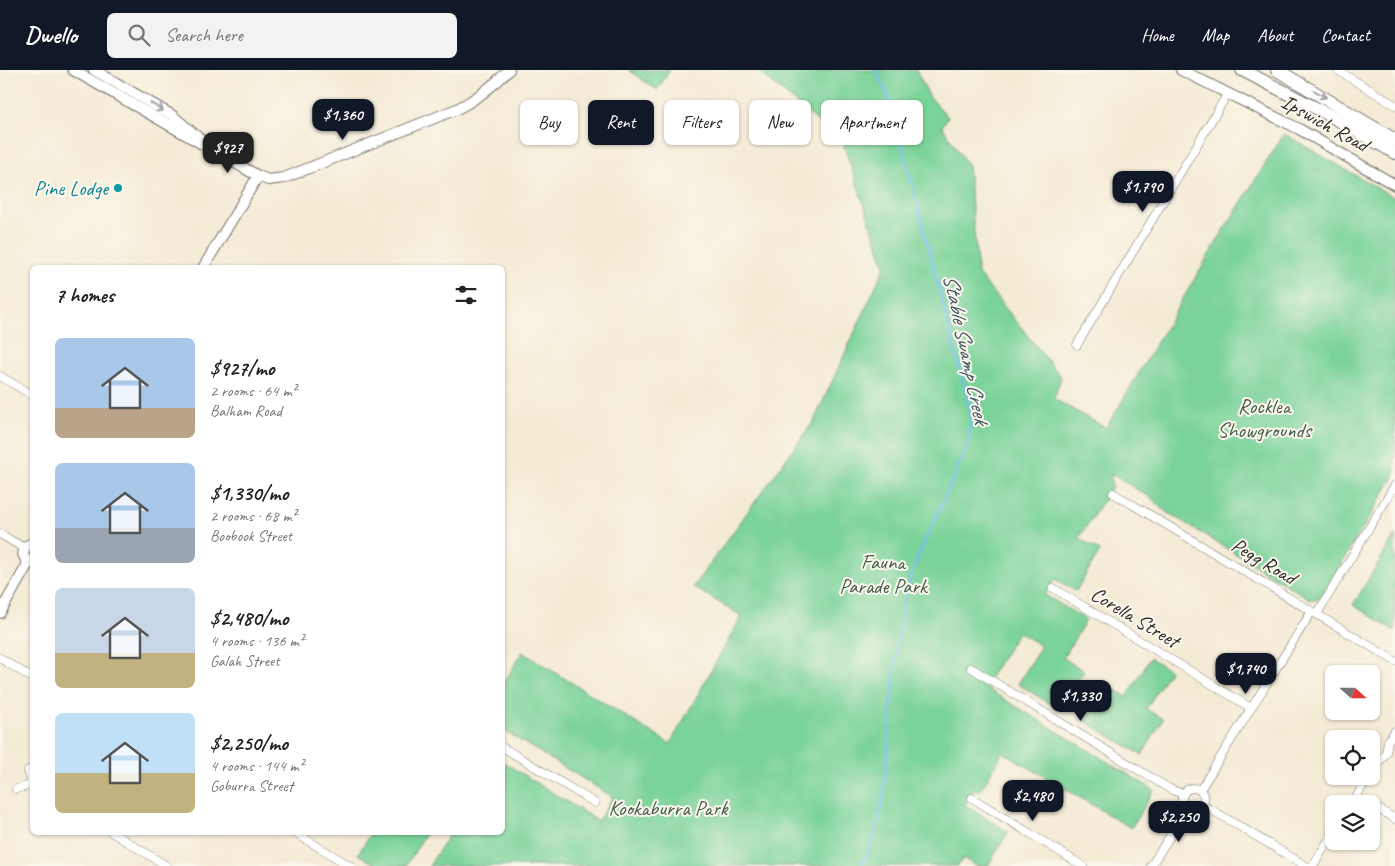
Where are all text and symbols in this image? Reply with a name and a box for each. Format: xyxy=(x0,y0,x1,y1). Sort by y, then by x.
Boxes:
search box xyxy=(107,13,457,58)
text: Dwello xyxy=(25,20,77,50)
icon: search xyxy=(125,21,153,49)
text: Search here xyxy=(165,23,243,47)
text: Home xyxy=(1141,24,1174,46)
text: Map xyxy=(1202,24,1229,46)
text: About xyxy=(1257,24,1293,46)
text: Contact xyxy=(1321,24,1370,46)
street label: Ipswich Road xyxy=(1277,88,1376,159)
one-way arrow xyxy=(1312,90,1326,100)
pin: $1,360 xyxy=(302,98,384,141)
chip: Buy xyxy=(520,100,578,145)
chip: Rent xyxy=(588,100,654,145)
chip: Filters xyxy=(664,100,739,145)
chip: New xyxy=(749,100,811,145)
chip: Apartment xyxy=(821,100,923,145)
one-way arrow xyxy=(149,102,163,112)
text: $1,360 xyxy=(323,105,363,125)
pin: $927 xyxy=(198,132,258,174)
text: $927 xyxy=(214,138,242,158)
pin: $1,790 xyxy=(1102,170,1184,213)
place label: Pine Lodge xyxy=(34,175,110,201)
text: $1,790 xyxy=(1124,177,1162,197)
marker: Pine Lodge xyxy=(112,182,124,194)
water label: Stable Swamp Creek xyxy=(936,272,996,430)
icon: filters xyxy=(452,281,480,309)
text: 7 homes xyxy=(55,282,114,308)
text: $927/mo xyxy=(210,355,274,381)
icon: home xyxy=(95,358,155,418)
text: 2 rooms · 64 m² xyxy=(210,381,296,401)
park label: Rocklea Showgrounds xyxy=(1217,393,1313,443)
text: Balham Road xyxy=(210,401,282,421)
text: $1,330/mo xyxy=(210,480,288,506)
icon: home xyxy=(95,483,155,543)
text: 2 rooms · 68 m² xyxy=(210,506,296,526)
text: Boobook Street xyxy=(210,526,292,546)
street label: Pegg Road xyxy=(1227,532,1303,592)
park label: Fauna Parade Park xyxy=(839,549,929,599)
street label: Corella Street xyxy=(1086,581,1186,655)
text: $2,480/mo xyxy=(210,605,288,631)
icon: home xyxy=(95,608,155,668)
text: 4 rooms · 136 m² xyxy=(210,631,304,651)
text: Galah Street xyxy=(210,651,280,671)
pin: $1,740 xyxy=(1205,652,1287,695)
text: $1,740 xyxy=(1226,659,1266,679)
north arrow xyxy=(1325,665,1380,720)
map controls xyxy=(1325,665,1380,850)
pin: $1,330 xyxy=(1040,680,1122,722)
text: $1,330 xyxy=(1061,686,1101,706)
text: $2,250/mo xyxy=(210,730,288,756)
button: locate xyxy=(1325,730,1380,785)
icon: home xyxy=(95,733,155,793)
text: 4 rooms · 144 m² xyxy=(210,756,304,776)
text: Goburra Street xyxy=(210,776,293,796)
pin: $2,480 xyxy=(992,780,1074,822)
text: $2,480 xyxy=(1013,786,1053,806)
park label: Kookaburra Park xyxy=(609,795,729,821)
button: layers xyxy=(1325,795,1380,850)
pin: $2,250 xyxy=(1138,800,1220,843)
text: $2,250 xyxy=(1160,807,1198,827)

